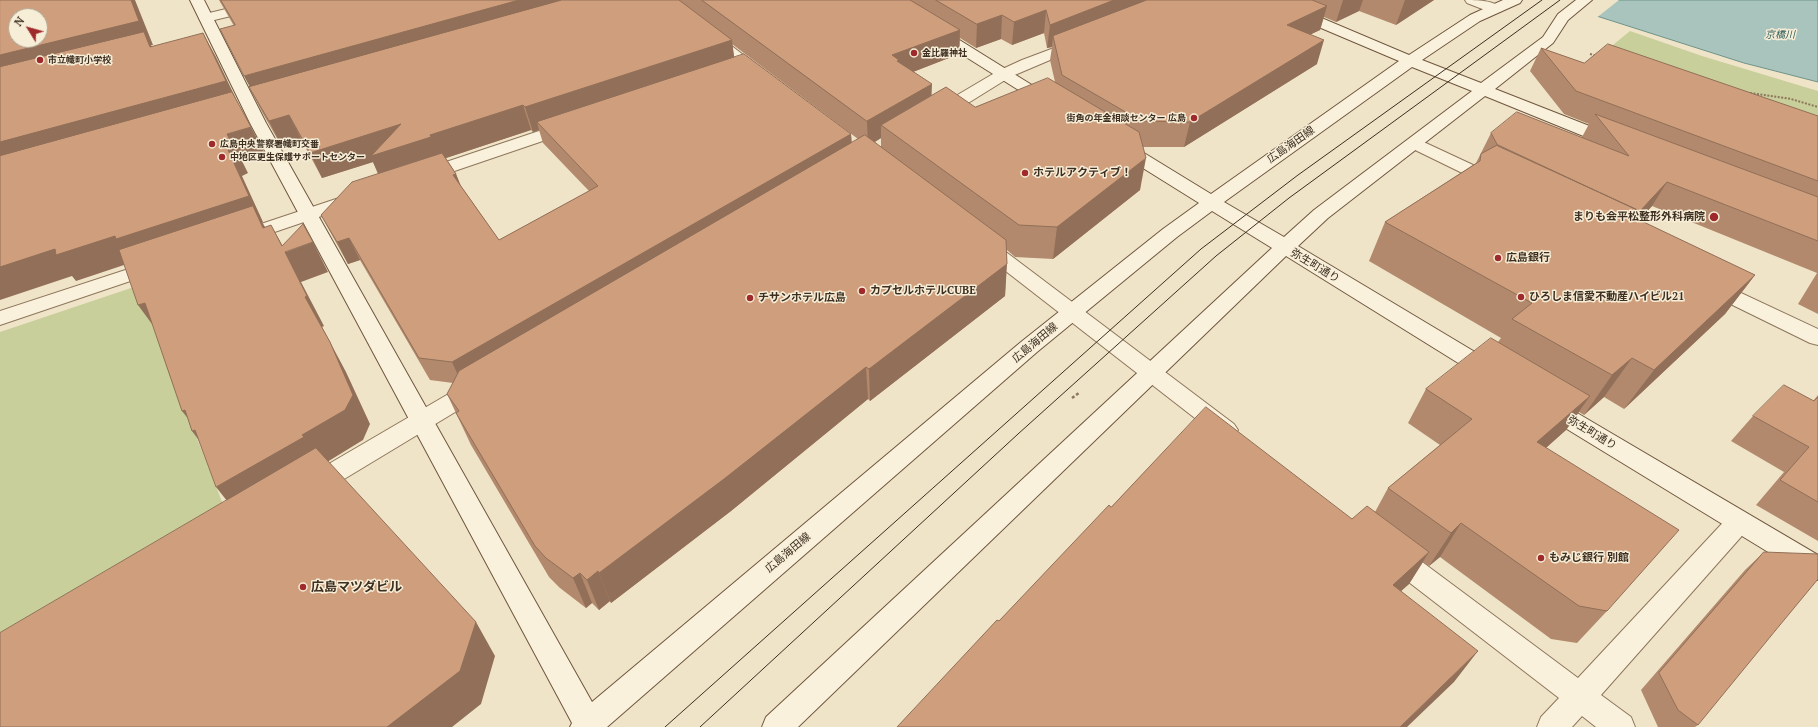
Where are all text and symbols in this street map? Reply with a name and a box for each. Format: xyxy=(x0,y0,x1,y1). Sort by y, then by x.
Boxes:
north arrow xyxy=(8,8,48,48)
text: N xyxy=(11,14,27,29)
water label: 京橋川 xyxy=(1765,29,1795,41)
marker: 金比羅神社 xyxy=(909,48,919,58)
place label: 金比羅神社 xyxy=(922,48,967,58)
marker: 市立幟町小学校 xyxy=(35,55,45,65)
place label: 市立幟町小学校 xyxy=(48,55,111,65)
place label: 街角の年金相談センター 広島 xyxy=(1067,113,1186,123)
marker: 街角の年金相談センター 広島 xyxy=(1189,113,1199,123)
street label: 広島海田線 xyxy=(1265,124,1317,166)
marker: 広島中央警察署幟町交番 xyxy=(207,139,217,149)
place label: 広島中央警察署幟町交番 xyxy=(220,139,319,149)
marker: 中地区更生保護サポートセンター xyxy=(217,152,227,162)
place label: 中地区更生保護サポートセンター xyxy=(230,152,365,162)
place label: ホテルアクティブ！ xyxy=(1033,166,1132,180)
marker: ホテルアクティブ！ xyxy=(1020,168,1030,178)
place label: まりも会平松整形外科病院 xyxy=(1573,210,1705,224)
marker: まりも会平松整形外科病院 xyxy=(1708,211,1720,223)
street label: 弥生町通り xyxy=(1288,246,1342,286)
place label: 広島銀行 xyxy=(1506,251,1550,265)
marker: 広島銀行 xyxy=(1493,253,1503,263)
place label: カプセルホテルCUBE xyxy=(870,284,976,298)
marker: カプセルホテルCUBE xyxy=(857,286,867,296)
place label: ひろしま信愛不動産ハイビル21 xyxy=(1529,290,1684,304)
place label: チサンホテル広島 xyxy=(758,291,846,305)
marker: ひろしま信愛不動産ハイビル21 xyxy=(1516,292,1526,302)
marker: チサンホテル広島 xyxy=(745,293,755,303)
street label: 広島海田線 xyxy=(1010,320,1060,366)
street label: 弥生町通り xyxy=(1565,413,1619,453)
street label: 広島海田線 xyxy=(763,530,813,576)
place label: もみじ銀行 別館 xyxy=(1549,551,1629,565)
marker: もみじ銀行 別館 xyxy=(1536,553,1546,563)
place label: 広島マツダビル xyxy=(311,579,402,595)
marker: 広島マツダビル xyxy=(298,582,308,592)

